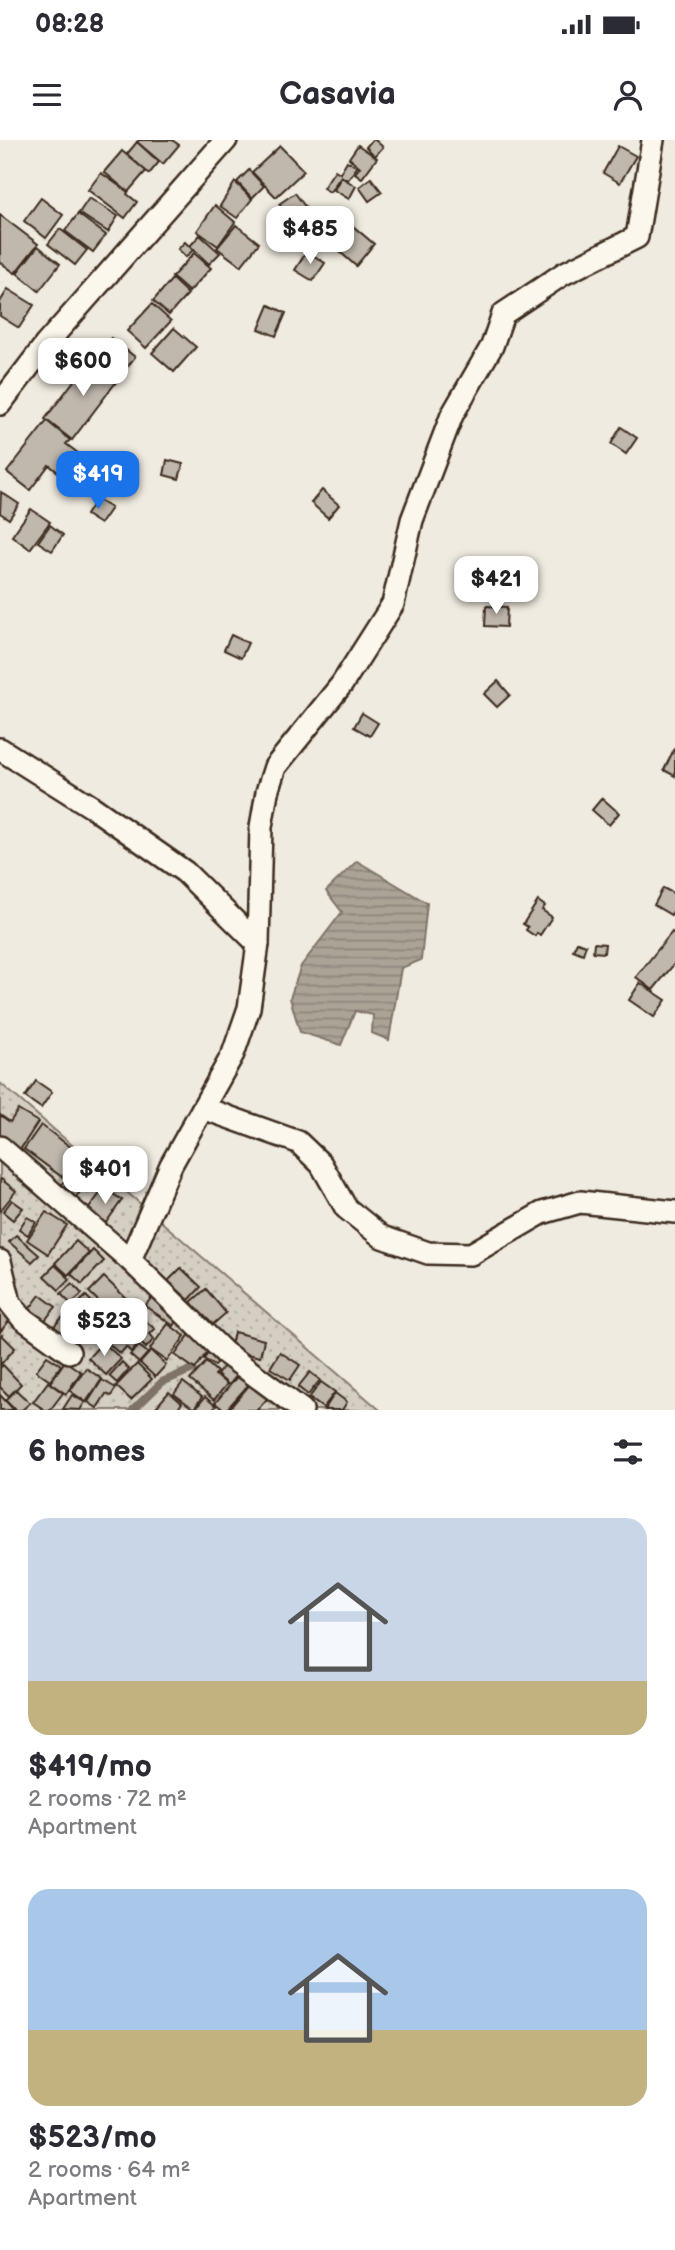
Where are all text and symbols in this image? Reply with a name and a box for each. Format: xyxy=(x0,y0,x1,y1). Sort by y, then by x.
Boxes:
text: 08:28 xyxy=(35,9,104,40)
text: Casavia xyxy=(279,75,396,114)
icon: menu xyxy=(28,76,66,114)
icon: person xyxy=(609,76,647,114)
pin: $485 xyxy=(269,206,351,266)
text: $485 xyxy=(282,215,338,243)
pin: $600 xyxy=(42,338,124,398)
text: $600 xyxy=(54,347,112,375)
pin: $419 xyxy=(57,452,139,511)
text: $419 xyxy=(72,460,124,488)
pin: $421 xyxy=(455,556,537,616)
text: $421 xyxy=(470,565,522,593)
pin: $401 xyxy=(64,1146,146,1206)
text: $401 xyxy=(79,1155,131,1183)
pin: $523 xyxy=(63,1298,145,1358)
text: $523 xyxy=(76,1307,132,1335)
icon: filters xyxy=(609,1433,647,1471)
text: 6 homes xyxy=(28,1434,145,1470)
icon: home xyxy=(275,1564,401,1690)
text: $419/mo xyxy=(28,1749,152,1785)
text: 2 rooms · 72 m² xyxy=(28,1785,187,1813)
text: Apartment xyxy=(28,1813,137,1841)
icon: home xyxy=(275,1935,401,2061)
text: $523/mo xyxy=(28,2120,157,2156)
text: 2 rooms · 64 m² xyxy=(28,2156,190,2184)
text: Apartment xyxy=(28,2184,137,2212)

